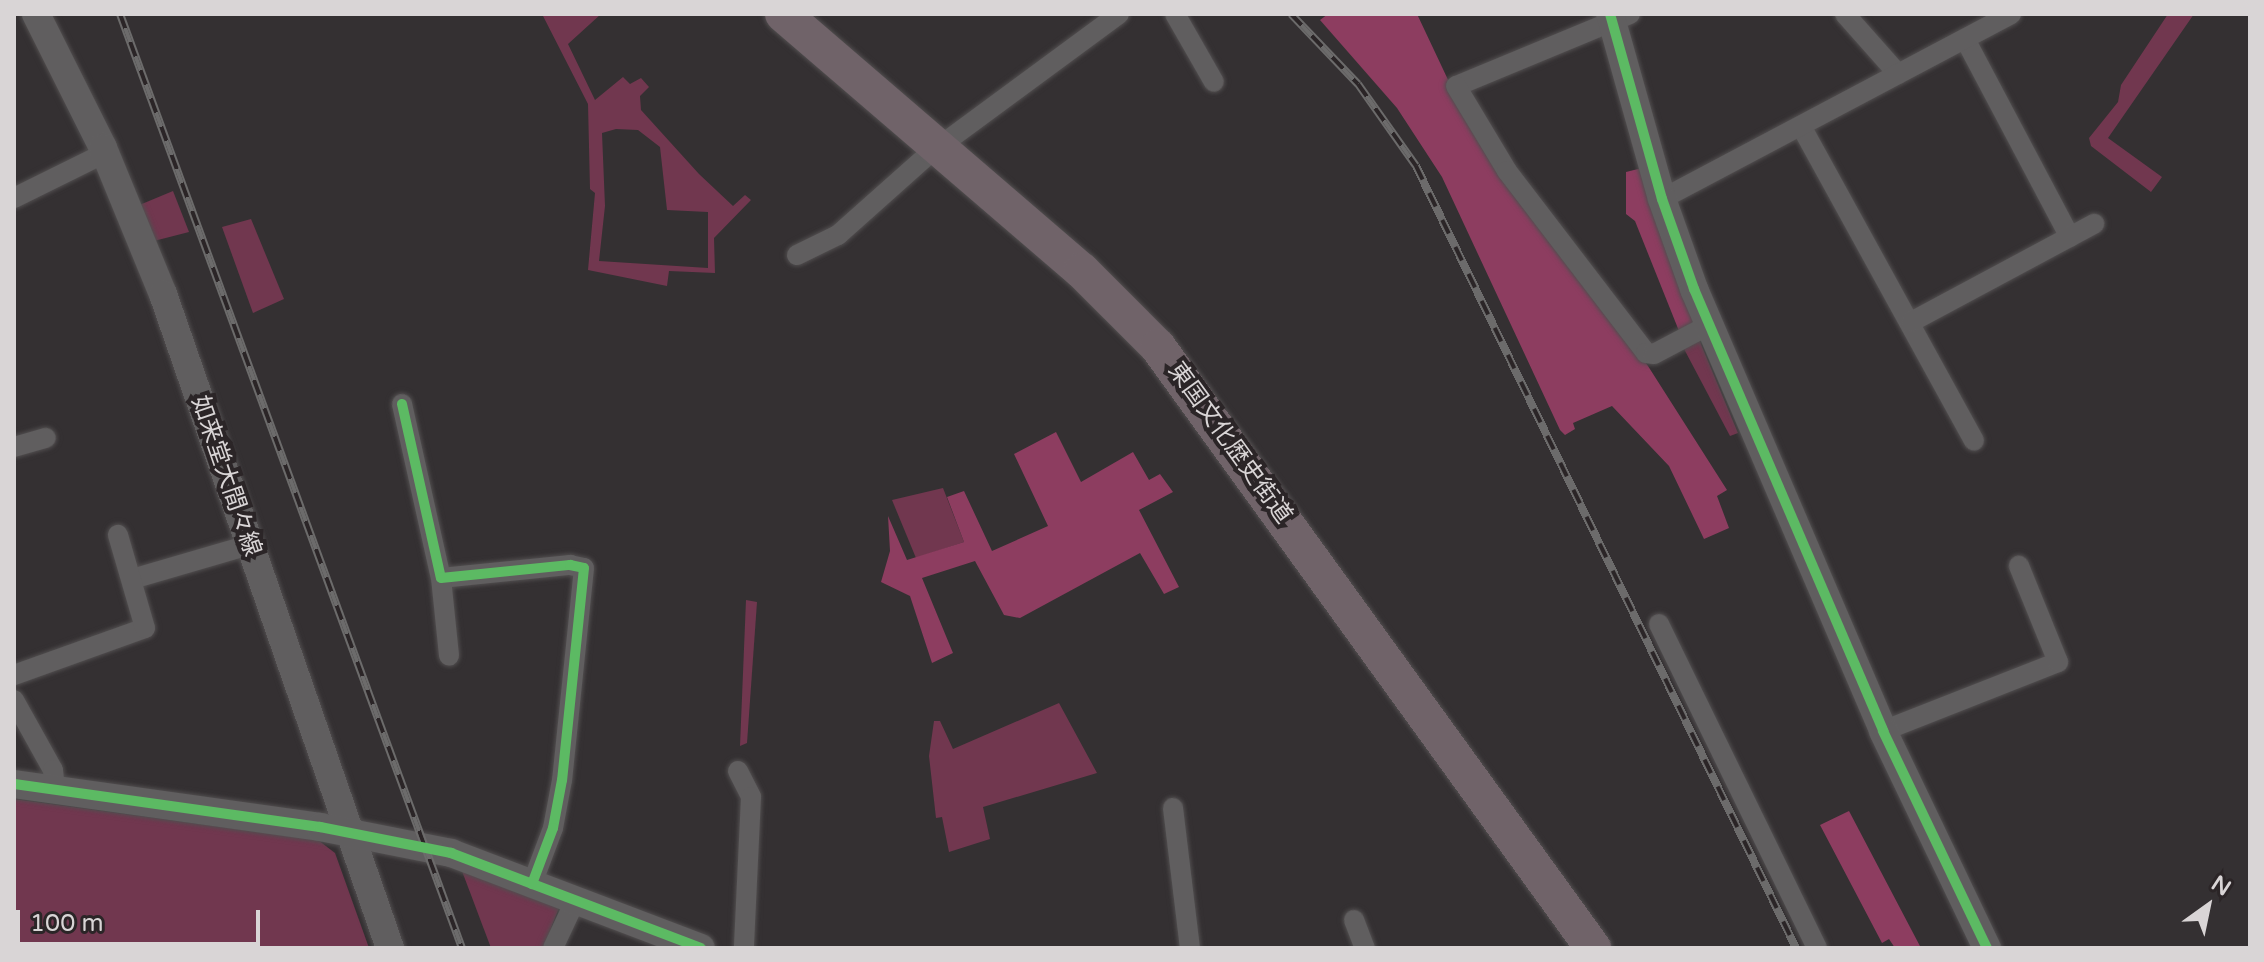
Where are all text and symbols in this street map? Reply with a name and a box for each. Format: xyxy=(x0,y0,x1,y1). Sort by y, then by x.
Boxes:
street label: 東国文化歴史街道 xyxy=(1162,357,1298,529)
street label: 如来堂大間々線 xyxy=(185,392,267,560)
north arrow xyxy=(2168,866,2248,946)
text: N xyxy=(2207,870,2236,902)
scale bar xyxy=(20,894,264,944)
text: 100 m xyxy=(30,909,104,938)

